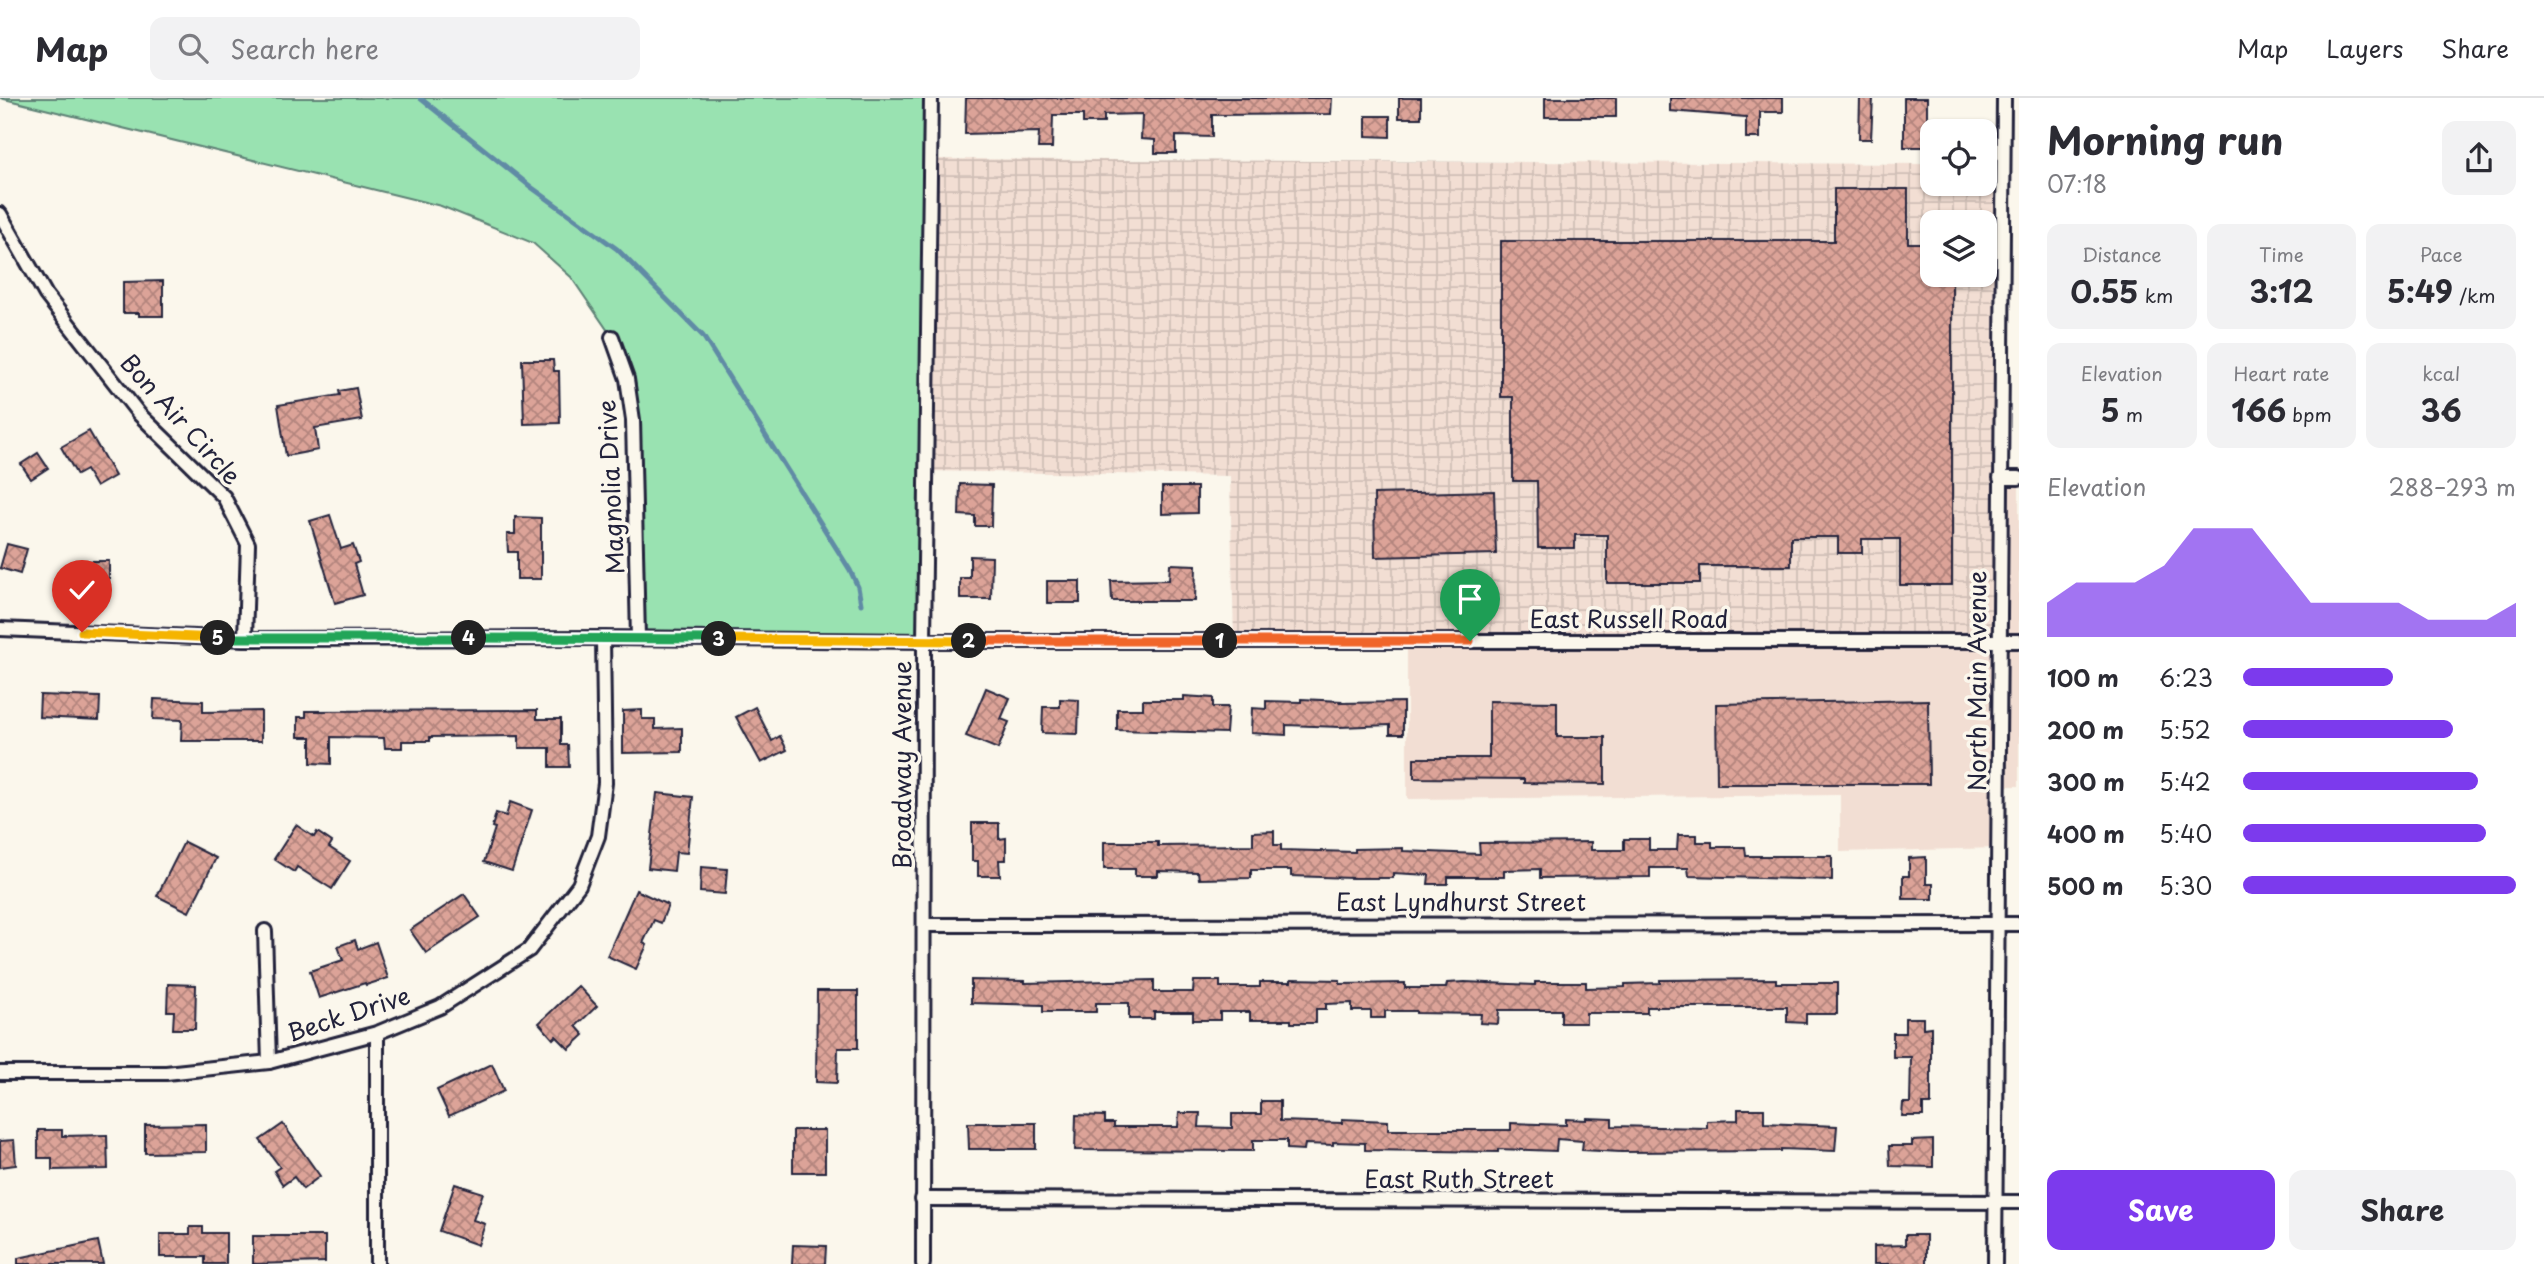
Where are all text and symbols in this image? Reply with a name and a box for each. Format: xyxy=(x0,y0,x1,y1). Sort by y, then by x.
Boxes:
search box xyxy=(150,17,640,80)
text: Map xyxy=(35,23,108,73)
icon: search xyxy=(174,29,212,67)
text: Search here xyxy=(230,29,379,68)
text: Map xyxy=(2237,30,2288,66)
text: Layers xyxy=(2326,30,2403,66)
text: Share xyxy=(2441,30,2509,66)
text: Morning run xyxy=(2047,111,2283,168)
map controls xyxy=(1920,119,1997,287)
button: locate xyxy=(1920,119,1997,196)
button: share xyxy=(2442,121,2516,195)
text: 07:18 xyxy=(2047,166,2107,201)
button: layers xyxy=(1920,210,1997,287)
text: Distance xyxy=(2082,240,2162,268)
text: Time xyxy=(2259,240,2304,268)
text: Pace xyxy=(2420,240,2463,268)
text: 0.55 xyxy=(2070,268,2139,313)
text: 3:12 xyxy=(2250,268,2313,313)
text: 5:49 xyxy=(2387,268,2453,313)
text: km xyxy=(2139,281,2173,309)
text: /km xyxy=(2453,281,2496,309)
street label: Bon Air Circle xyxy=(113,345,250,492)
text: Elevation xyxy=(2081,359,2163,387)
text: Heart rate xyxy=(2234,359,2329,387)
text: kcal xyxy=(2422,359,2460,387)
text: 5 xyxy=(2101,387,2120,432)
text: 166 xyxy=(2231,387,2286,432)
text: 36 xyxy=(2421,387,2462,432)
street label: Magnolia Drive xyxy=(587,399,633,575)
text: m xyxy=(2120,400,2143,428)
text: bpm xyxy=(2286,400,2332,428)
text: Elevation xyxy=(2047,469,2146,504)
text: 288–293 m xyxy=(2388,469,2516,504)
pin xyxy=(52,560,112,632)
pin xyxy=(1440,569,1500,641)
icon: check xyxy=(63,571,101,609)
street label: North Main Avenue xyxy=(1958,571,1994,791)
icon: arrive xyxy=(1451,580,1489,618)
street label: East Russell Road xyxy=(1529,600,1729,636)
pin: 5 xyxy=(200,620,235,656)
pin: 4 xyxy=(452,620,486,656)
pin: 3 xyxy=(702,622,736,656)
text: 5 xyxy=(211,623,224,651)
text: 4 xyxy=(462,623,475,651)
text: 3 xyxy=(712,624,725,652)
pin: 2 xyxy=(951,624,986,658)
pin: 1 xyxy=(1202,624,1238,658)
text: 2 xyxy=(962,626,975,654)
text: 1 xyxy=(1215,626,1224,654)
text: 100 m xyxy=(2047,660,2119,695)
text: 6:23 xyxy=(2159,660,2213,695)
street label: Broadway Avenue xyxy=(883,661,919,869)
text: 200 m xyxy=(2047,712,2124,747)
text: 5:52 xyxy=(2159,712,2211,747)
text: 300 m xyxy=(2047,764,2125,799)
text: 5:42 xyxy=(2159,764,2211,799)
text: 400 m xyxy=(2047,816,2125,851)
text: 5:40 xyxy=(2159,816,2212,851)
text: 500 m xyxy=(2047,868,2124,903)
text: 5:30 xyxy=(2159,868,2212,903)
street label: East Lyndhurst Street xyxy=(1336,883,1586,919)
street label: Beck Drive xyxy=(282,976,414,1050)
street label: East Ruth Street xyxy=(1364,1160,1554,1196)
button: Save xyxy=(2047,1170,2275,1250)
button: Share xyxy=(2289,1170,2516,1250)

